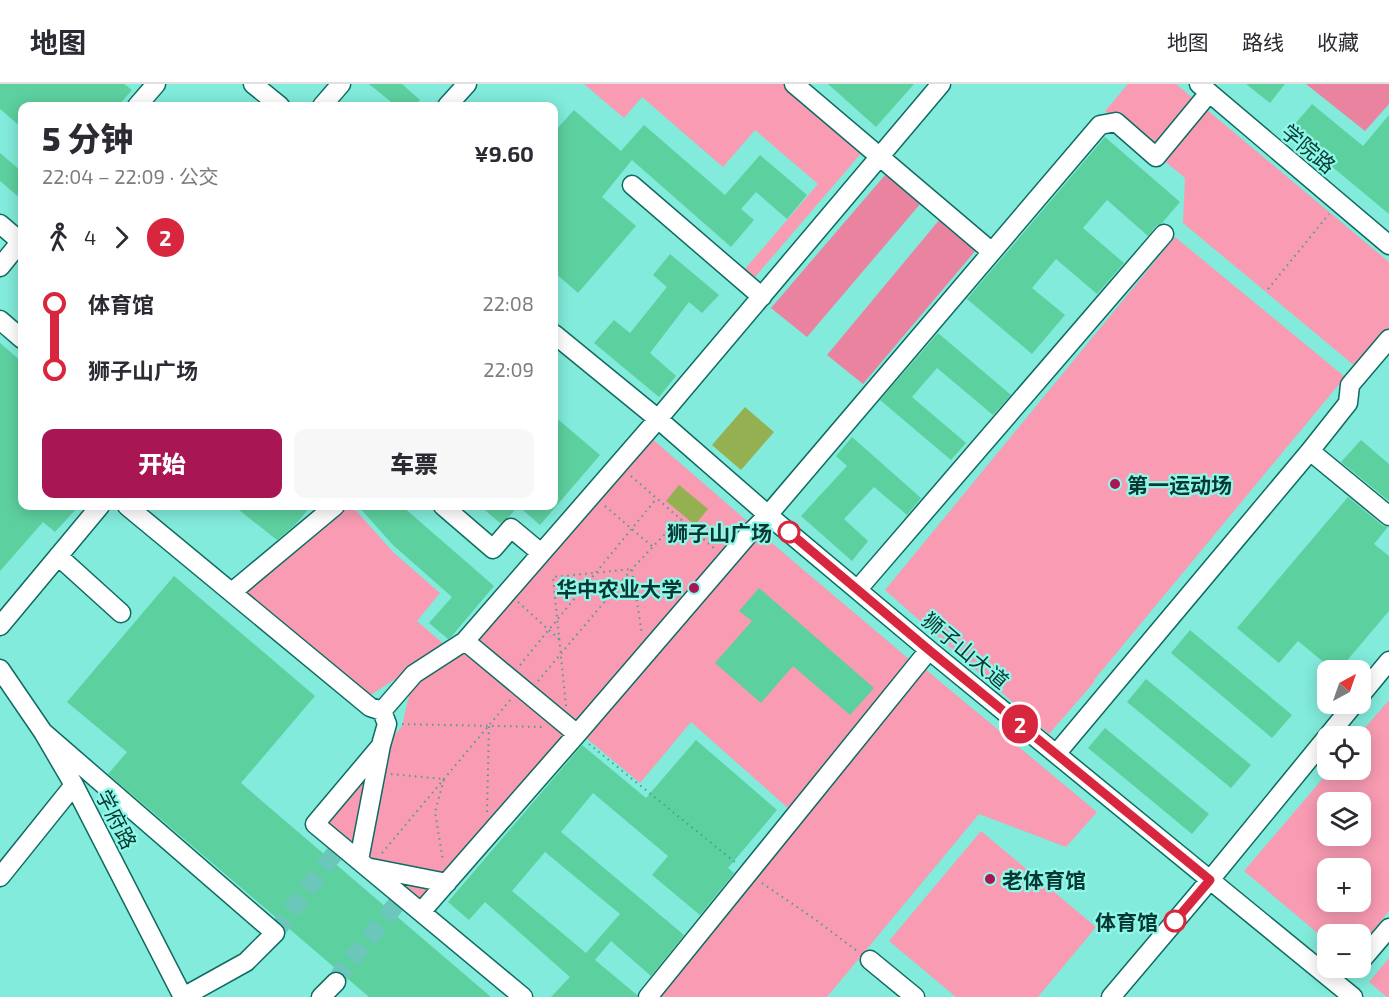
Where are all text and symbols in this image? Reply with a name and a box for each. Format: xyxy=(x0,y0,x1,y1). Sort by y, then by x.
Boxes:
text: 地图 xyxy=(30,25,86,59)
text: 地图 xyxy=(1167,29,1209,54)
text: 路线 xyxy=(1242,29,1284,54)
text: 收藏 xyxy=(1317,29,1359,54)
text: 5 分钟 xyxy=(42,118,134,158)
street label: 学院路 xyxy=(1277,118,1341,178)
text: ¥9.60 xyxy=(474,140,534,166)
text: 22:04 – 22:09 · 公交 xyxy=(42,164,219,188)
icon: walk xyxy=(42,221,75,254)
icon: forward xyxy=(105,221,138,254)
text: 4 xyxy=(84,225,96,249)
text: 2 xyxy=(159,225,172,250)
text: 体育馆 xyxy=(88,291,154,317)
text: 22:08 xyxy=(483,291,534,315)
text: 狮子山广场 xyxy=(88,357,198,383)
text: 22:09 xyxy=(483,357,534,381)
button: 开始 xyxy=(42,429,282,498)
button: 车票 xyxy=(294,429,534,498)
place label: 第一运动场 xyxy=(1127,472,1232,497)
marker: 第一运动场 xyxy=(1108,477,1122,491)
place label: 狮子山广场 xyxy=(667,520,772,545)
marker: 狮子山广场 xyxy=(778,521,800,543)
place label: 华中农业大学 xyxy=(556,576,682,601)
marker: 华中农业大学 xyxy=(687,581,701,595)
street label: 狮子山大道 xyxy=(918,607,1014,693)
north arrow xyxy=(1317,660,1371,714)
map controls xyxy=(1317,660,1371,978)
line badge: 2 xyxy=(1000,704,1040,744)
text: 2 xyxy=(1014,712,1026,737)
button: locate xyxy=(1317,726,1371,780)
street label: 学府路 xyxy=(92,785,142,853)
button: layers xyxy=(1317,792,1371,846)
button: + xyxy=(1317,858,1371,912)
place label: 老体育馆 xyxy=(1002,867,1086,892)
marker: 老体育馆 xyxy=(983,872,997,886)
place label: 体育馆 xyxy=(1095,909,1158,934)
marker: 体育馆 xyxy=(1164,910,1186,932)
button: − xyxy=(1317,924,1371,978)

